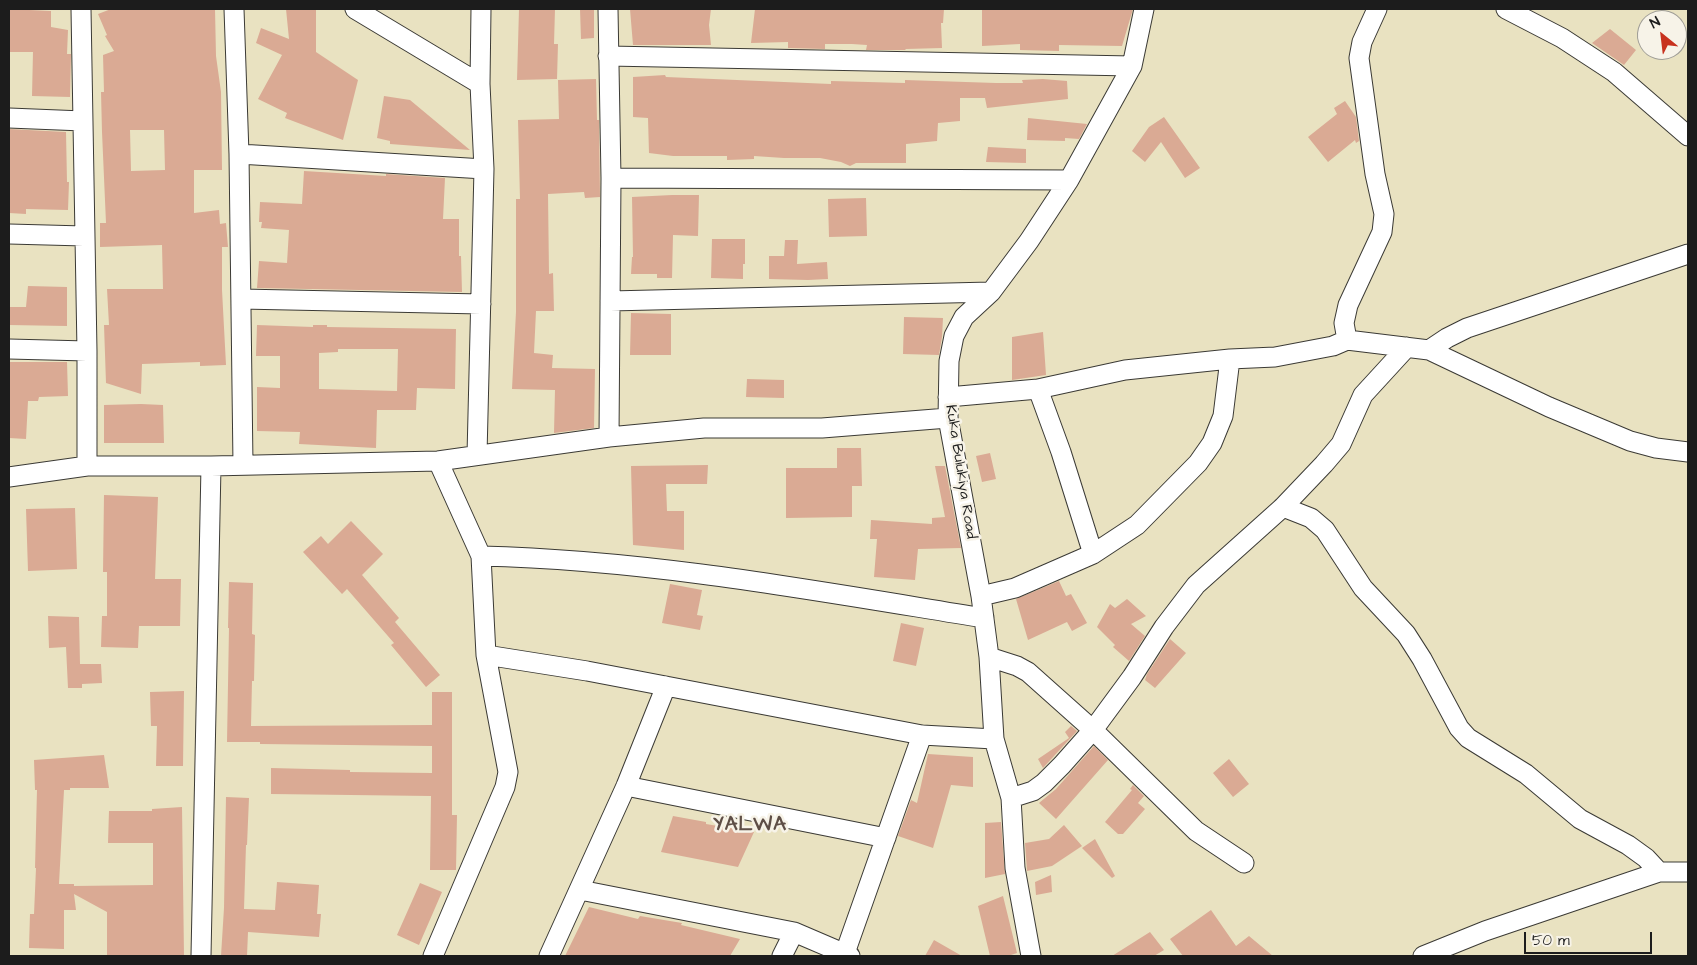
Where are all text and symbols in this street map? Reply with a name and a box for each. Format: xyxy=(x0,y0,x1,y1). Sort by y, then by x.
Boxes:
north arrow xyxy=(1637,10,1687,60)
text: N xyxy=(1647,12,1664,34)
street label: Kuka Bulukiya Road xyxy=(941,404,979,540)
district label: YALWA xyxy=(712,814,788,838)
scale bar xyxy=(1527,922,1654,954)
text: 50 m xyxy=(1532,930,1570,951)

